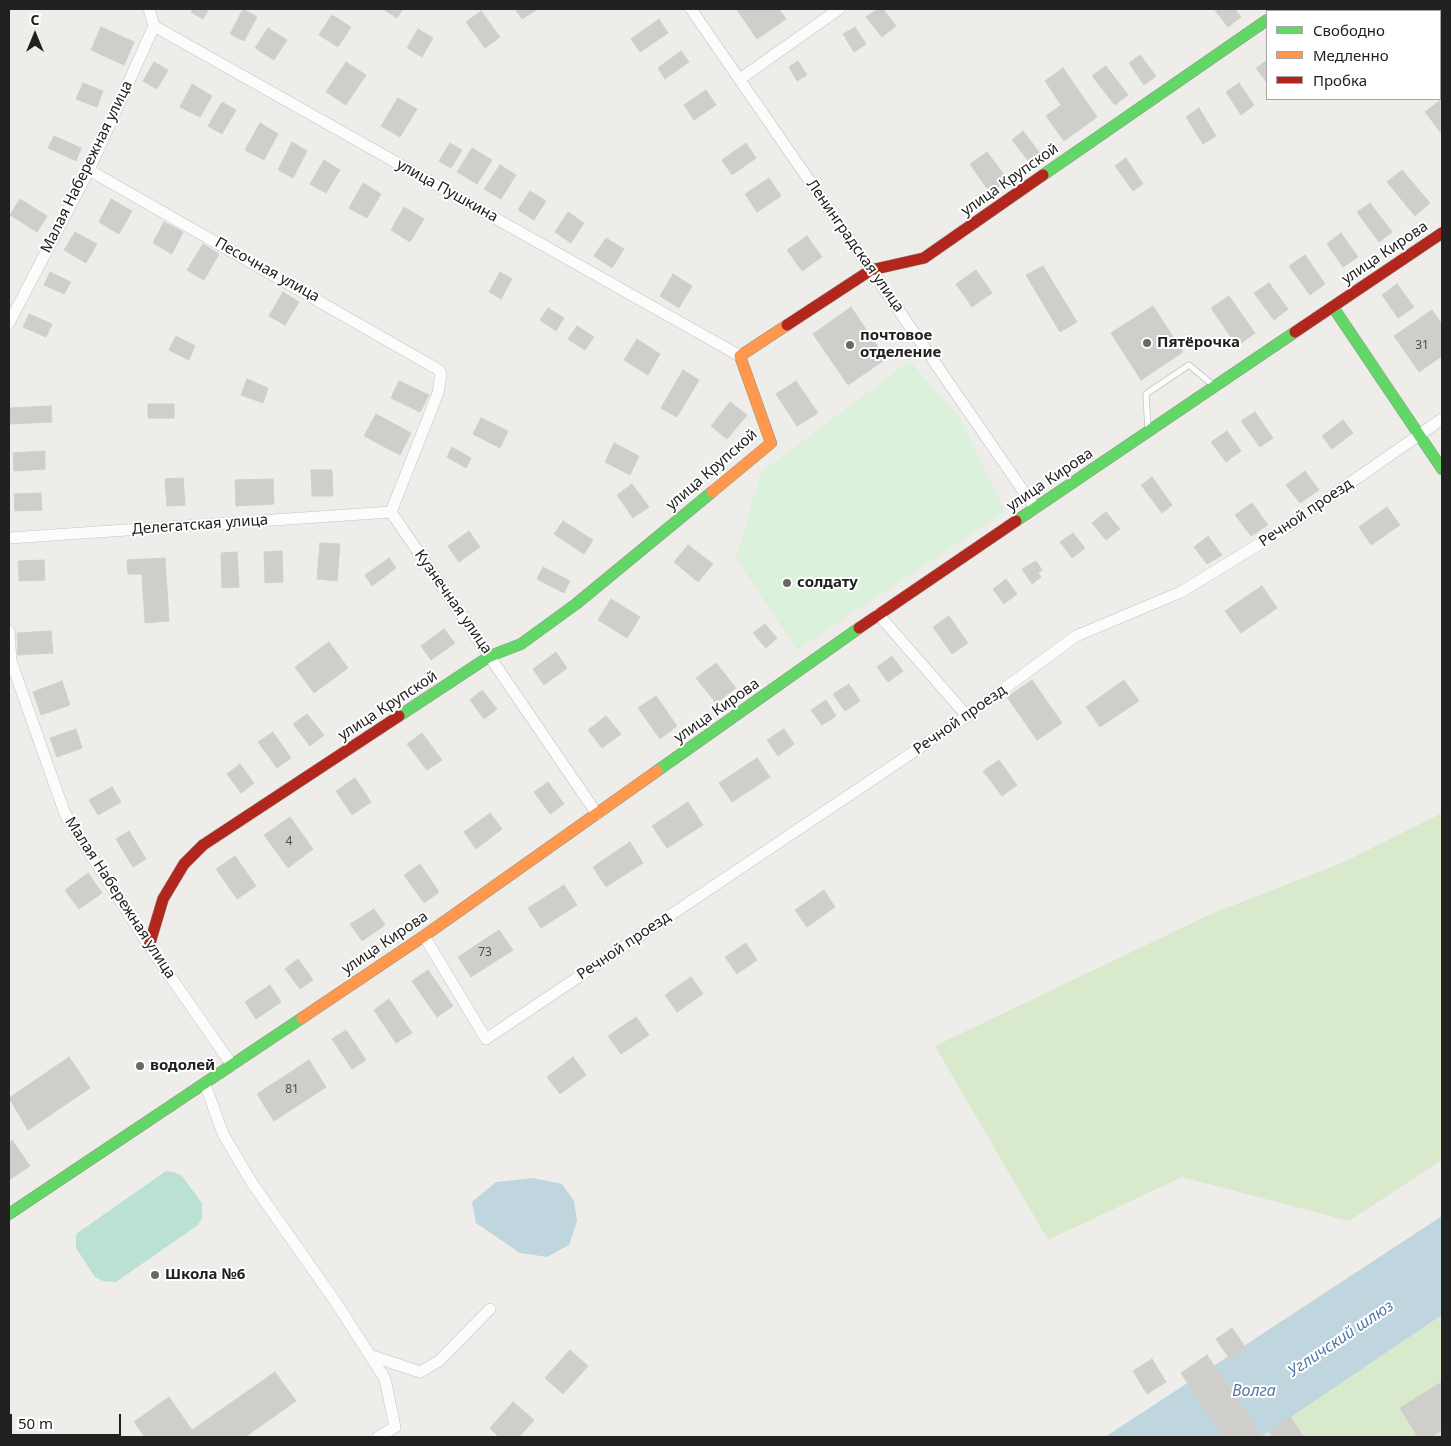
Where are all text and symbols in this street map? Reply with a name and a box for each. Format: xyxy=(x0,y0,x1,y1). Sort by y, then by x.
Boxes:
north arrow xyxy=(10,10,60,60)
text: С xyxy=(30,10,40,29)
legend xyxy=(1266,10,1441,100)
text: Свободно xyxy=(1313,20,1385,40)
text: Медленно xyxy=(1313,45,1389,65)
text: Пробка xyxy=(1313,70,1367,90)
street label: Малая Набережная улица xyxy=(37,78,137,256)
street label: улица Крупской xyxy=(958,140,1062,220)
street label: улица Пушкина xyxy=(393,156,501,226)
street label: Ленинградская улица xyxy=(802,176,908,316)
street label: улица Кирова xyxy=(1339,218,1431,288)
street label: Песочная улица xyxy=(212,234,322,306)
place label: почтовое отделение xyxy=(860,327,941,362)
place label: Пятёрочка xyxy=(1157,334,1240,352)
marker: Пятёрочка xyxy=(1141,337,1153,349)
marker: почтовое отделение xyxy=(844,339,856,351)
house number: 31 xyxy=(1415,339,1429,353)
street label: улица Крупской xyxy=(663,426,761,514)
street label: улица Кирова xyxy=(1004,445,1096,515)
street label: Речной проезд xyxy=(1256,475,1356,551)
street label: Делегатская улица xyxy=(131,511,269,539)
street label: Кузнечная улица xyxy=(410,546,496,658)
place label: солдату xyxy=(797,574,858,592)
marker: солдату xyxy=(781,577,793,589)
street label: улица Крупской xyxy=(335,667,441,745)
street label: улица Кирова xyxy=(671,675,763,747)
street label: Речной проезд xyxy=(910,681,1010,759)
street label: Малая Набережная улица xyxy=(61,814,179,982)
house number: 4 xyxy=(286,835,292,849)
street label: улица Кирова xyxy=(339,908,431,978)
street label: Речной проезд xyxy=(574,908,674,984)
house number: 73 xyxy=(478,946,492,960)
place label: водолей xyxy=(150,1057,215,1075)
marker: водолей xyxy=(134,1060,146,1072)
house number: 81 xyxy=(285,1083,299,1097)
place label: Школа №6 xyxy=(165,1266,245,1284)
marker: Школа №6 xyxy=(149,1269,161,1281)
water label: Угличский шлюз xyxy=(1285,1297,1397,1381)
water label: Волга xyxy=(1232,1381,1276,1401)
scale bar xyxy=(12,1404,124,1436)
text: 50 m xyxy=(18,1413,53,1433)

